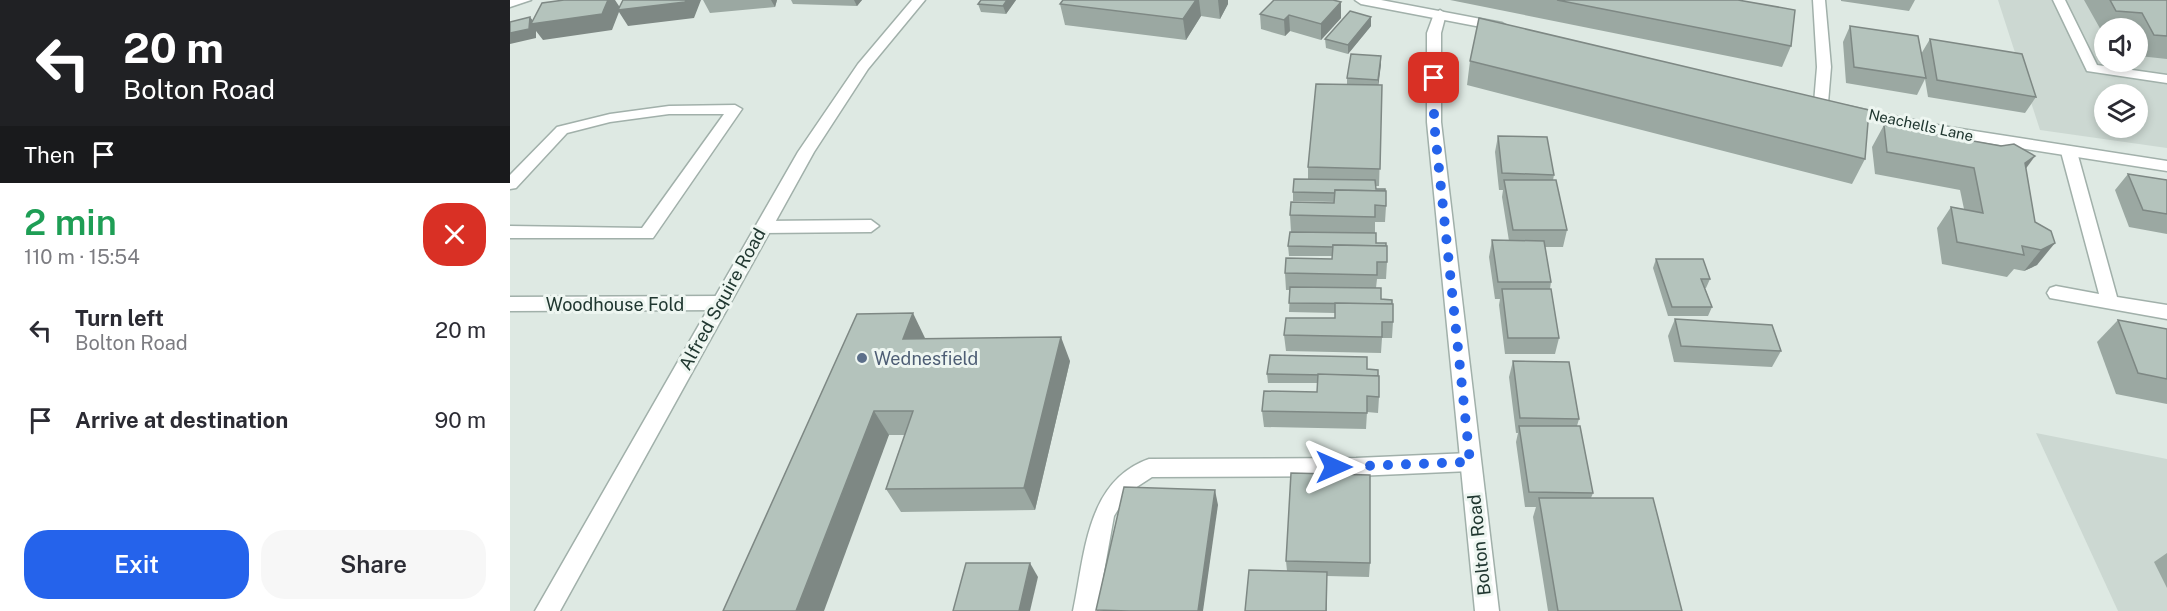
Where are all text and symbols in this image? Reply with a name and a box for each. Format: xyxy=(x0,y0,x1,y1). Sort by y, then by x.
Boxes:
map controls xyxy=(2094,18,2148,138)
button: sound xyxy=(2094,18,2148,72)
text: 20 m xyxy=(123,23,224,72)
icon: left xyxy=(24,24,102,102)
pin xyxy=(1408,52,1459,103)
icon: arrive xyxy=(1417,61,1450,94)
text: Bolton Road xyxy=(123,73,275,105)
button: layers xyxy=(2094,84,2148,138)
street label: Neachells Lane xyxy=(1867,106,1975,144)
icon: arrive xyxy=(87,138,120,171)
text: Then xyxy=(24,142,75,168)
text: 2 min xyxy=(24,201,117,243)
button: close xyxy=(423,203,486,266)
street label: Alfred Squire Road xyxy=(674,224,770,374)
text: 110 m · 15:54 xyxy=(24,245,140,269)
street label: Woodhouse Fold xyxy=(546,294,684,315)
text: Turn left xyxy=(75,305,164,331)
icon: left xyxy=(24,314,57,347)
text: 20 m xyxy=(435,317,486,343)
text: Bolton Road xyxy=(75,331,188,355)
place label: Wednesfield xyxy=(874,348,978,369)
marker: Wednesfield xyxy=(855,351,869,365)
icon: arrive xyxy=(24,404,57,437)
text: Arrive at destination xyxy=(75,407,288,433)
text: 90 m xyxy=(435,407,486,433)
position arrow xyxy=(1302,435,1366,499)
street label: Bolton Road xyxy=(1463,493,1495,597)
button: Exit xyxy=(24,530,249,599)
button: Share xyxy=(261,530,486,599)

